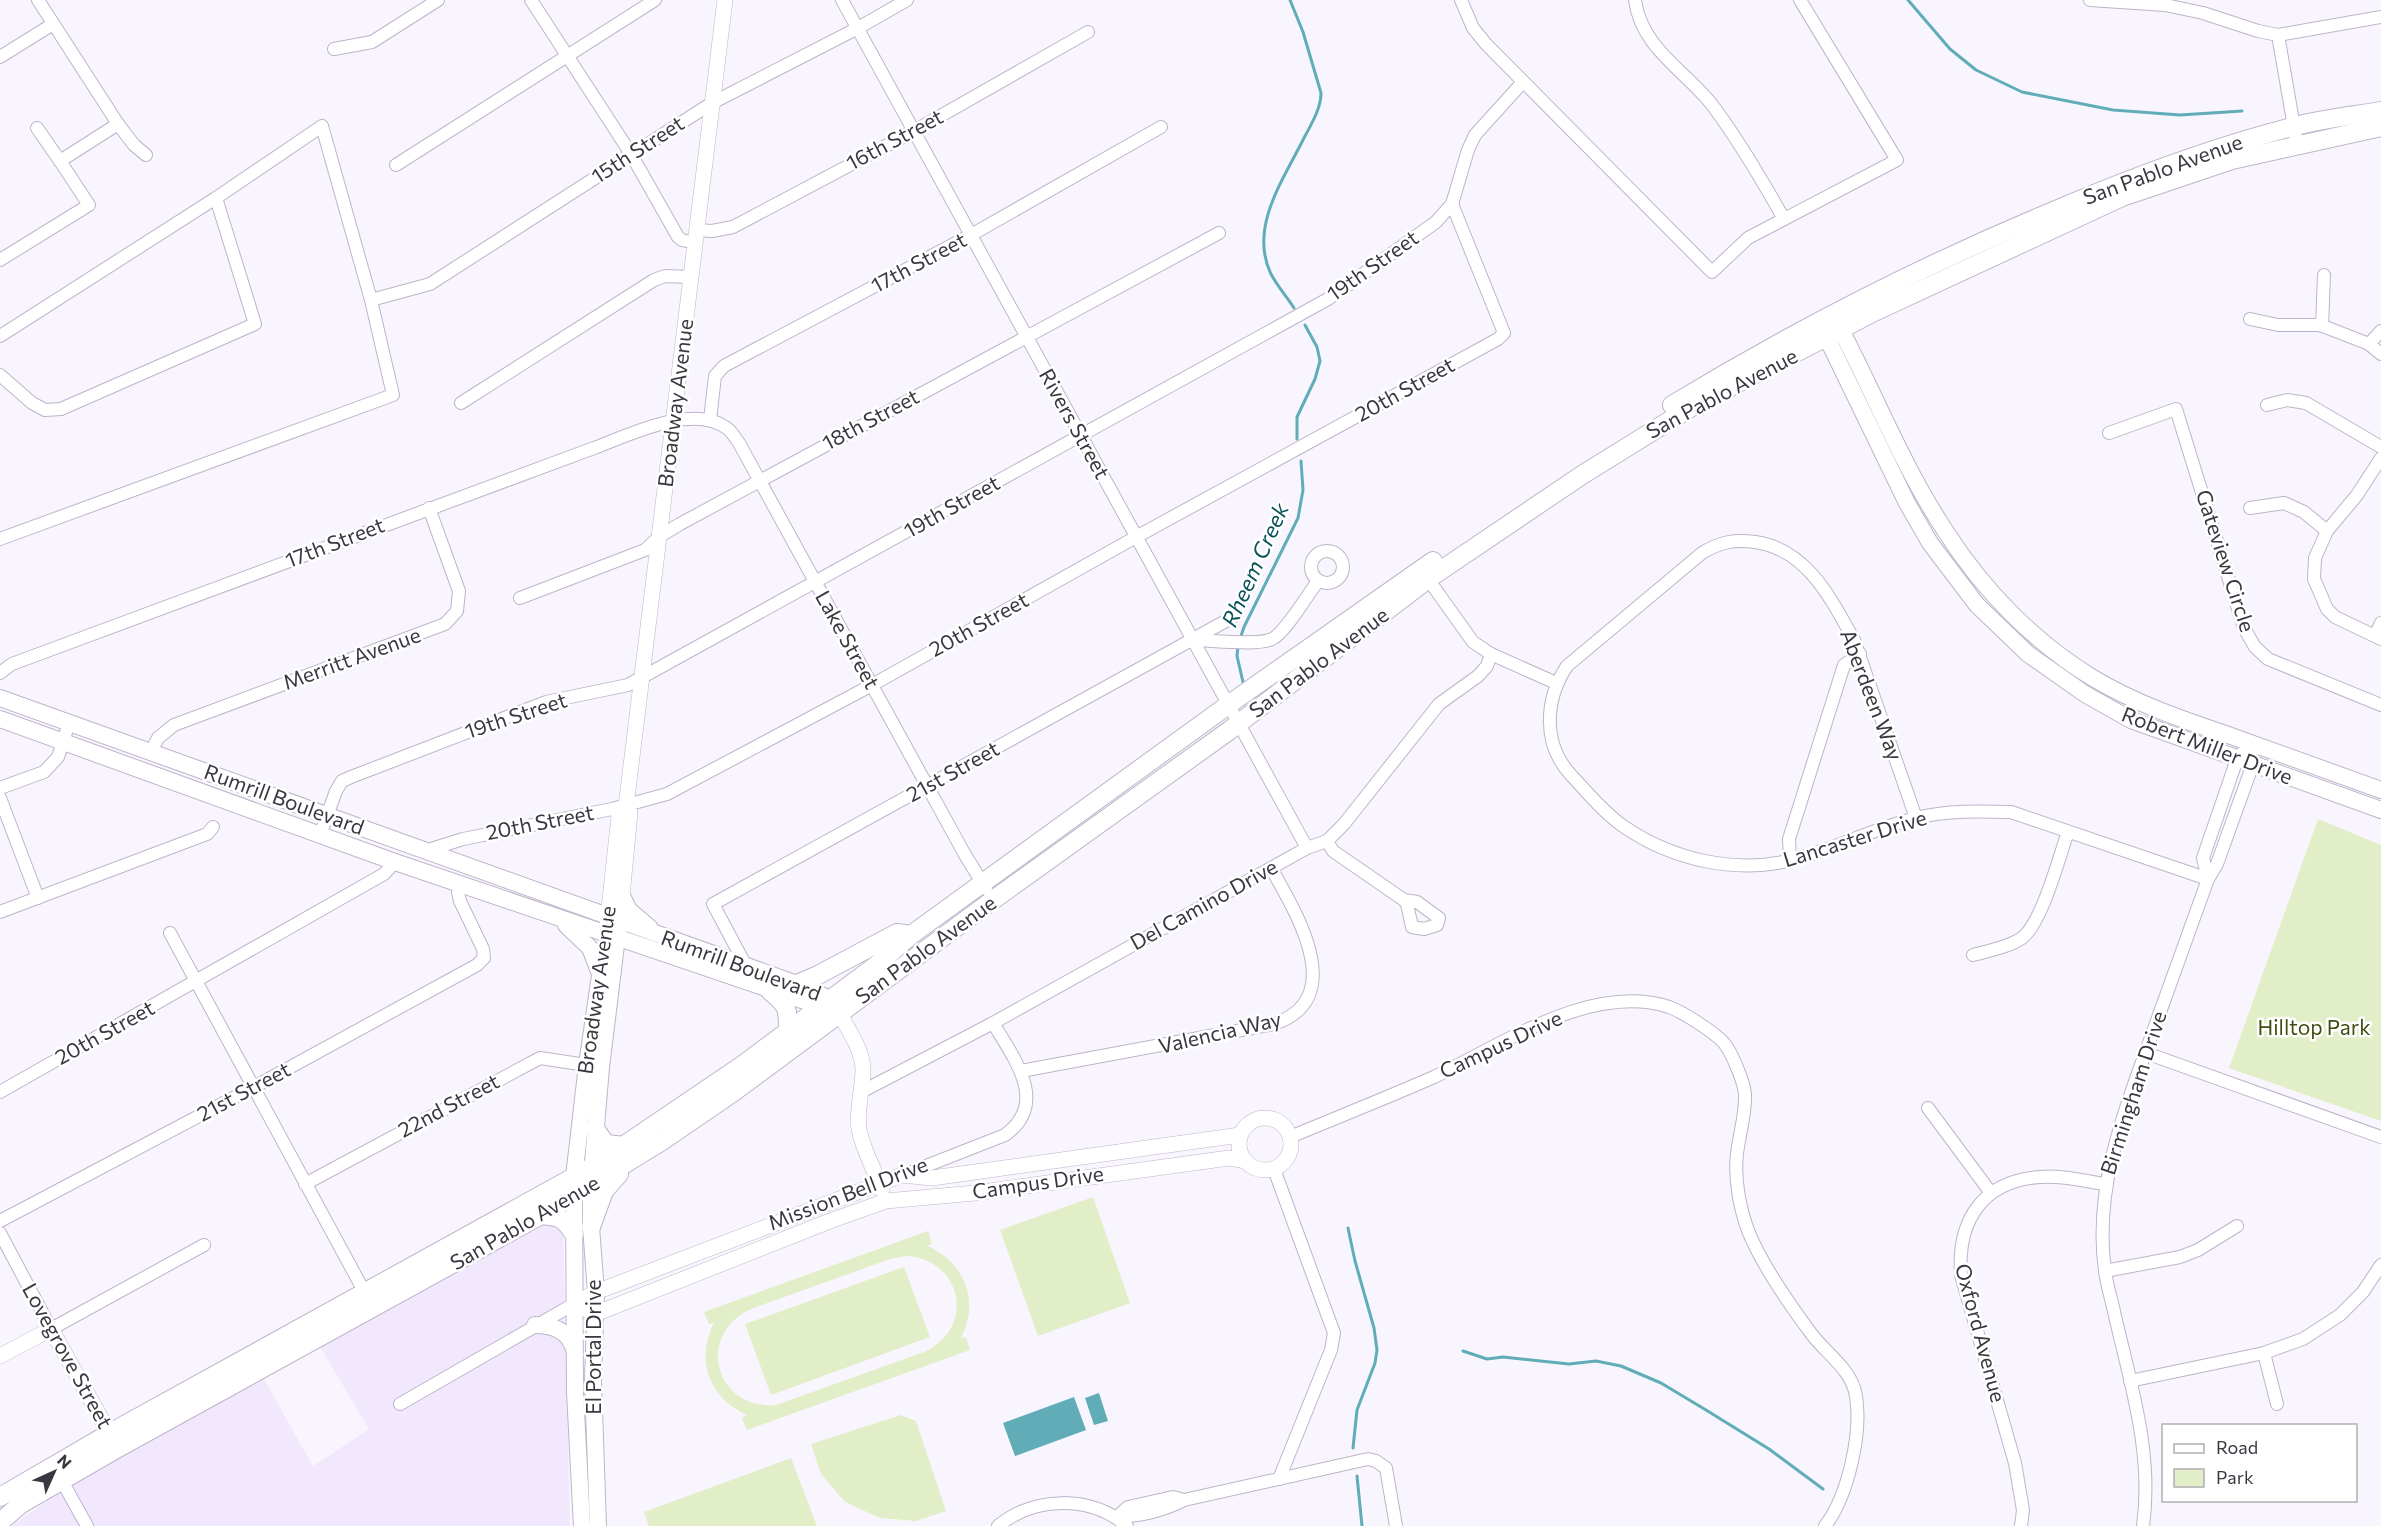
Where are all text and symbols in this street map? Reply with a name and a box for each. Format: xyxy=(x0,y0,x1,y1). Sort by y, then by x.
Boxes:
street label: 16th Street xyxy=(842,103,947,175)
street label: 15th Street xyxy=(586,110,688,188)
street label: San Pablo Avenue xyxy=(2079,128,2246,209)
street label: 19th Street xyxy=(1322,224,1423,305)
street label: 17th Street xyxy=(866,226,970,297)
street label: Broadway Avenue xyxy=(652,317,697,488)
street label: San Pablo Avenue xyxy=(1641,342,1801,443)
street label: 20th Street xyxy=(1350,351,1458,426)
street label: Rivers Street xyxy=(1035,364,1116,483)
street label: 18th Street xyxy=(818,383,923,455)
street label: 19th Street xyxy=(899,469,1004,542)
street label: Gateview Circle xyxy=(2192,486,2261,635)
water label: Rheem Creek xyxy=(1215,498,1294,631)
street label: 17th Street xyxy=(281,511,388,572)
street label: Lake Street xyxy=(811,586,886,693)
street label: 20th Street xyxy=(924,586,1032,661)
street label: San Pablo Avenue xyxy=(1244,601,1393,722)
street label: Merritt Avenue xyxy=(279,621,424,694)
street label: Aberdeen Way xyxy=(1836,625,1909,764)
street label: 19th Street xyxy=(461,686,570,743)
street label: Robert Miller Drive xyxy=(2119,701,2296,789)
street label: 21st Street xyxy=(902,735,1003,806)
street label: Rumrill Boulevard xyxy=(201,758,368,839)
street label: 20th Street xyxy=(484,799,596,844)
street label: Lancaster Drive xyxy=(1780,804,1929,871)
street label: Del Camino Drive xyxy=(1125,853,1281,954)
street label: San Pablo Avenue xyxy=(850,889,1000,1008)
street label: Broadway Avenue xyxy=(571,904,620,1075)
street label: Rumrill Boulevard xyxy=(658,924,825,1005)
street label: 20th Street xyxy=(50,994,158,1069)
street label: Campus Drive xyxy=(1435,1004,1566,1083)
street label: Valencia Way xyxy=(1156,1005,1284,1058)
street label: Birmingham Drive xyxy=(2094,1008,2171,1178)
park label: Hilltop Park xyxy=(2257,1014,2371,1039)
street label: 21st Street xyxy=(192,1056,294,1126)
street label: 22nd Street xyxy=(393,1068,503,1142)
street label: Mission Bell Drive xyxy=(764,1151,931,1234)
street label: Campus Drive xyxy=(971,1160,1105,1203)
street label: San Pablo Avenue xyxy=(445,1169,603,1274)
street label: Oxford Avenue xyxy=(1951,1260,2012,1405)
street label: Lovegrove Street xyxy=(18,1278,119,1432)
street label: El Portal Drive xyxy=(580,1279,605,1415)
legend xyxy=(2162,1424,2357,1502)
text: Road xyxy=(2216,1436,2258,1458)
north arrow xyxy=(24,1442,84,1502)
text: N xyxy=(54,1450,76,1472)
text: Park xyxy=(2216,1466,2254,1488)

